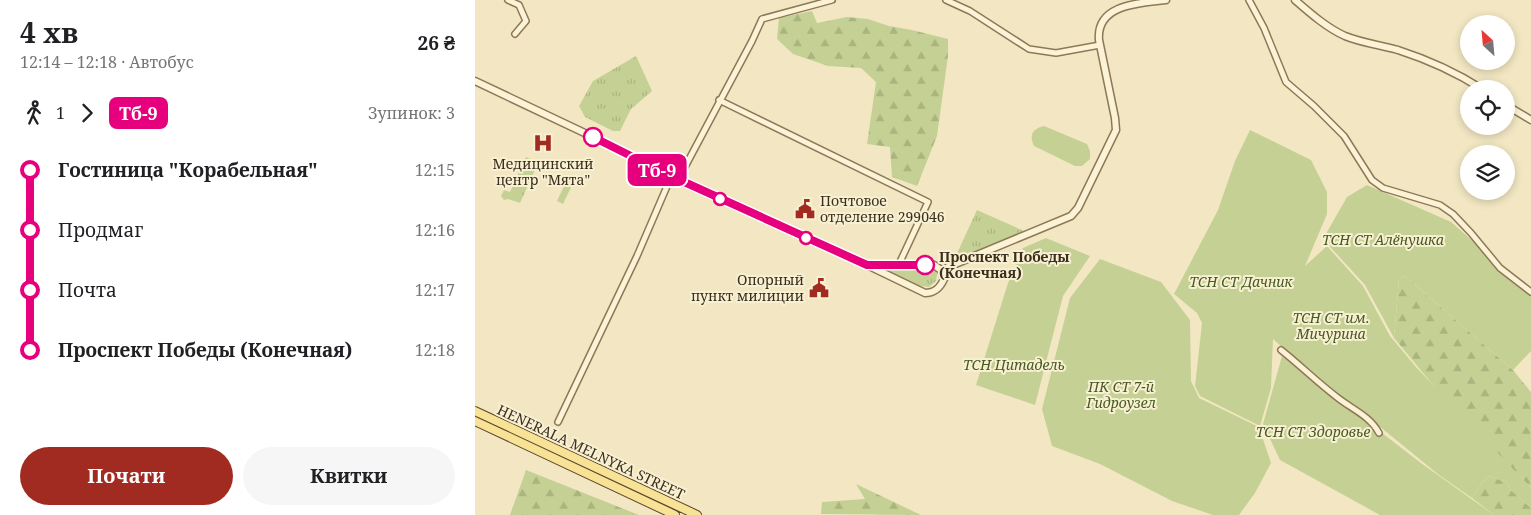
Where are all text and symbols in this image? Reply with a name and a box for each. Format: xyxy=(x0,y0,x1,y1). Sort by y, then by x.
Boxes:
text: 4 хв xyxy=(20,13,78,51)
north arrow xyxy=(1460,15,1515,70)
map controls xyxy=(1460,15,1515,200)
text: 26 ₴ xyxy=(418,30,455,56)
text: 12:14 – 12:18 · Автобус xyxy=(20,51,194,73)
button: locate xyxy=(1460,80,1515,135)
icon: walk xyxy=(20,99,48,127)
icon: forward xyxy=(73,99,101,127)
text: Тб-9 xyxy=(119,101,158,125)
text: 1 xyxy=(56,102,65,124)
text: Зупинок: 3 xyxy=(368,102,455,124)
unlabelled marker xyxy=(583,127,603,147)
hospital icon: Медицинский центр "Мята" xyxy=(532,132,554,154)
button: layers xyxy=(1460,145,1515,200)
place label: Медицинский центр "Мята" xyxy=(492,154,594,189)
line badge: Тб-9 xyxy=(622,154,692,186)
text: Гостиница "Корабельная" xyxy=(58,157,318,183)
text: Тб-9 xyxy=(638,158,676,182)
text: 12:15 xyxy=(415,159,455,181)
place label: Почтовое отделение 299046 xyxy=(820,191,945,226)
unlabelled marker xyxy=(713,192,727,206)
public building icon: Почтовое отделение 299046 xyxy=(794,198,816,220)
text: Продмаг xyxy=(58,217,143,243)
text: 12:16 xyxy=(415,219,455,241)
park label: ТСН СТ Алёнушка xyxy=(1322,230,1444,249)
unlabelled marker xyxy=(799,231,813,245)
place label: Проспект Победы (Конечная) xyxy=(939,247,1070,282)
marker: Проспект Победы (Конечная) xyxy=(915,255,935,275)
place label: Опорный пункт милиции xyxy=(691,270,804,305)
park label: ТСН СТ Дачник xyxy=(1189,272,1294,291)
text: Почта xyxy=(58,277,117,303)
public building icon: Опорный пункт милиции xyxy=(808,277,830,299)
text: 12:17 xyxy=(415,279,455,301)
park label: ТСН СТ им. Мичурина xyxy=(1293,308,1369,343)
text: Проспект Победы (Конечная) xyxy=(58,337,352,363)
text: 12:18 xyxy=(415,339,455,361)
park label: ТСН Цитадель xyxy=(963,355,1065,374)
park label: ПК СТ 7-й Гидроузел xyxy=(1085,377,1156,412)
street label: HENERALA MELNYKA STREET xyxy=(494,400,688,504)
park label: ТСН СТ Здоровье xyxy=(1256,422,1370,441)
button: Почати xyxy=(20,447,233,505)
button: Квитки xyxy=(243,447,455,505)

